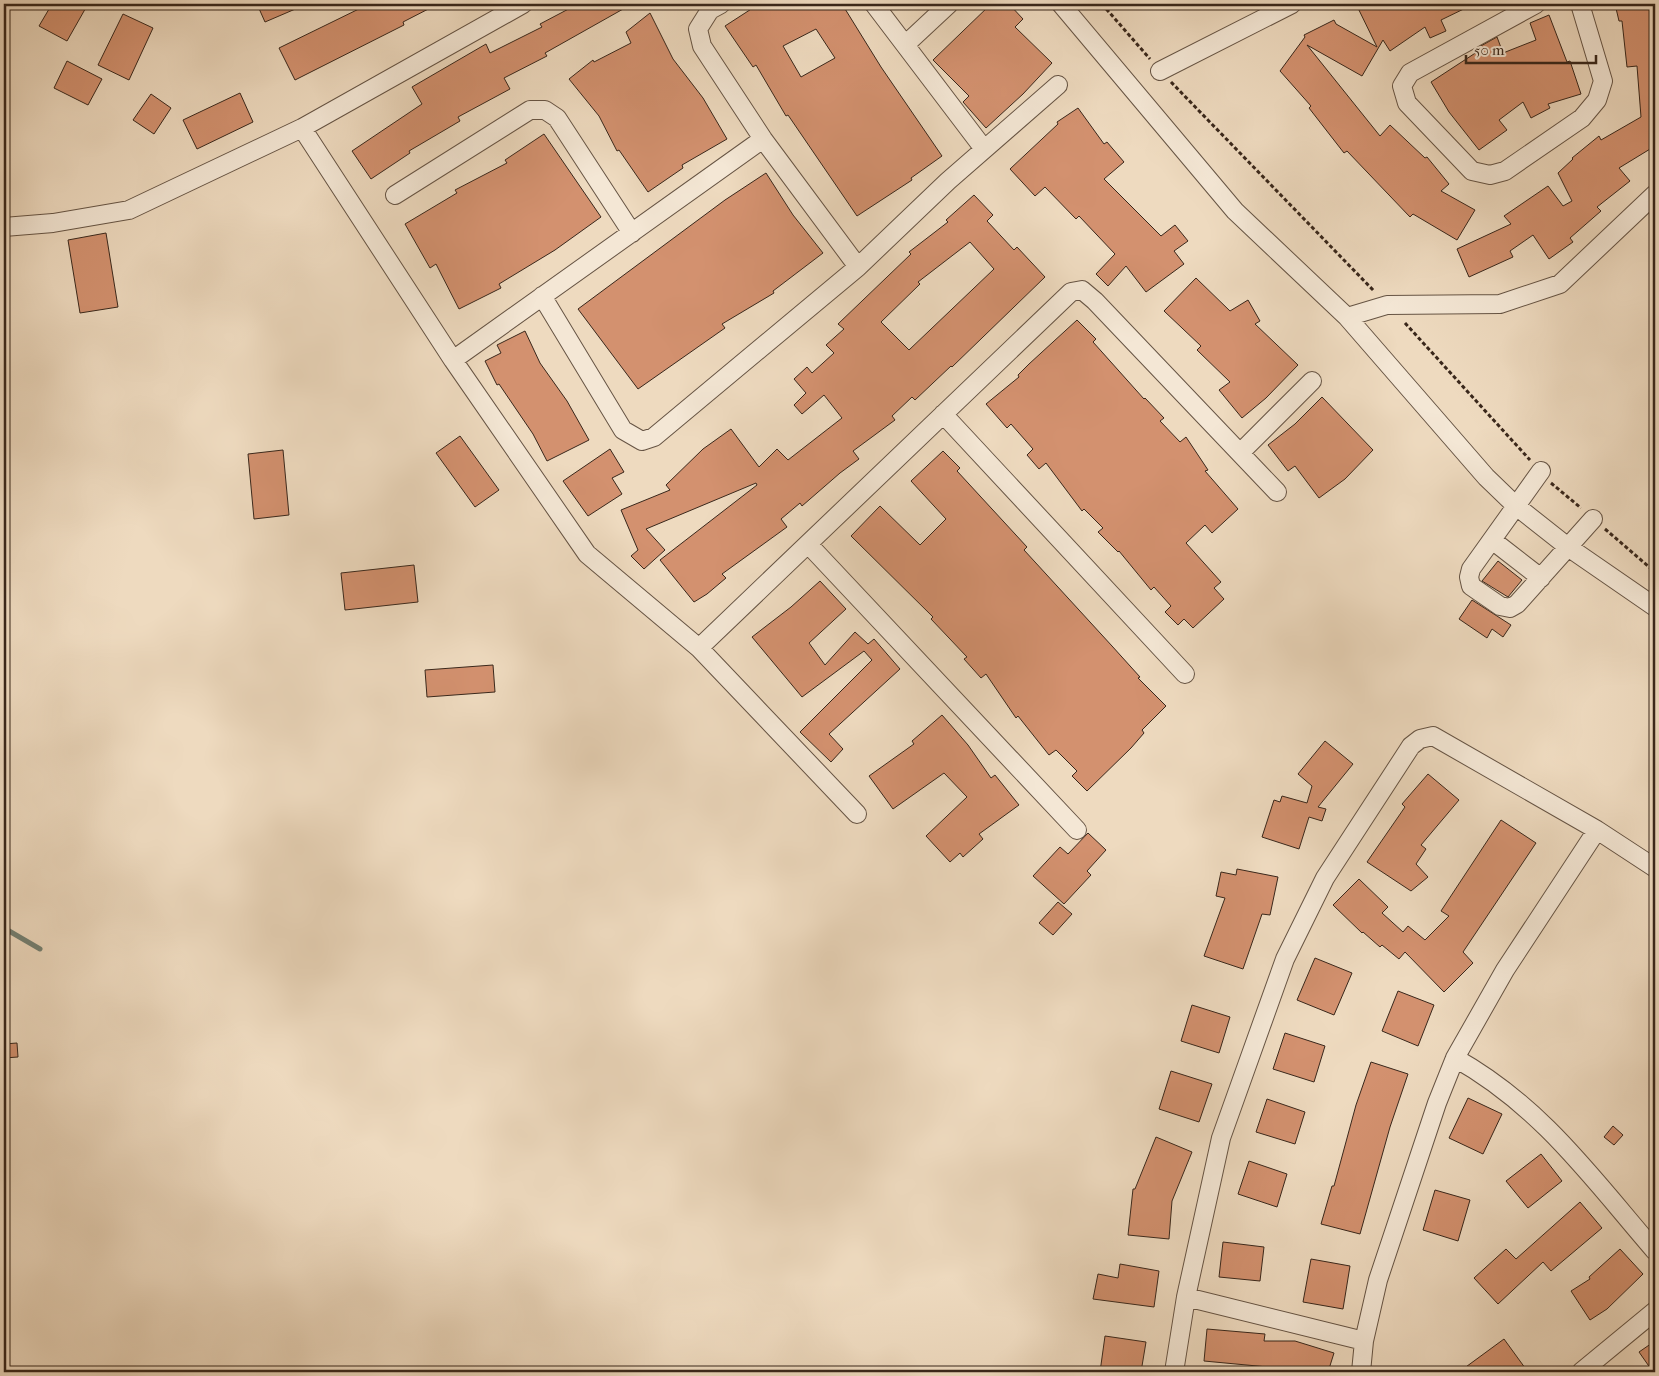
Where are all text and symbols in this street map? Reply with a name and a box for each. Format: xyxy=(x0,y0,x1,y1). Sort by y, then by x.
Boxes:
scale bar xyxy=(1466,32,1596,64)
text: 50 m xyxy=(1474,41,1505,59)

